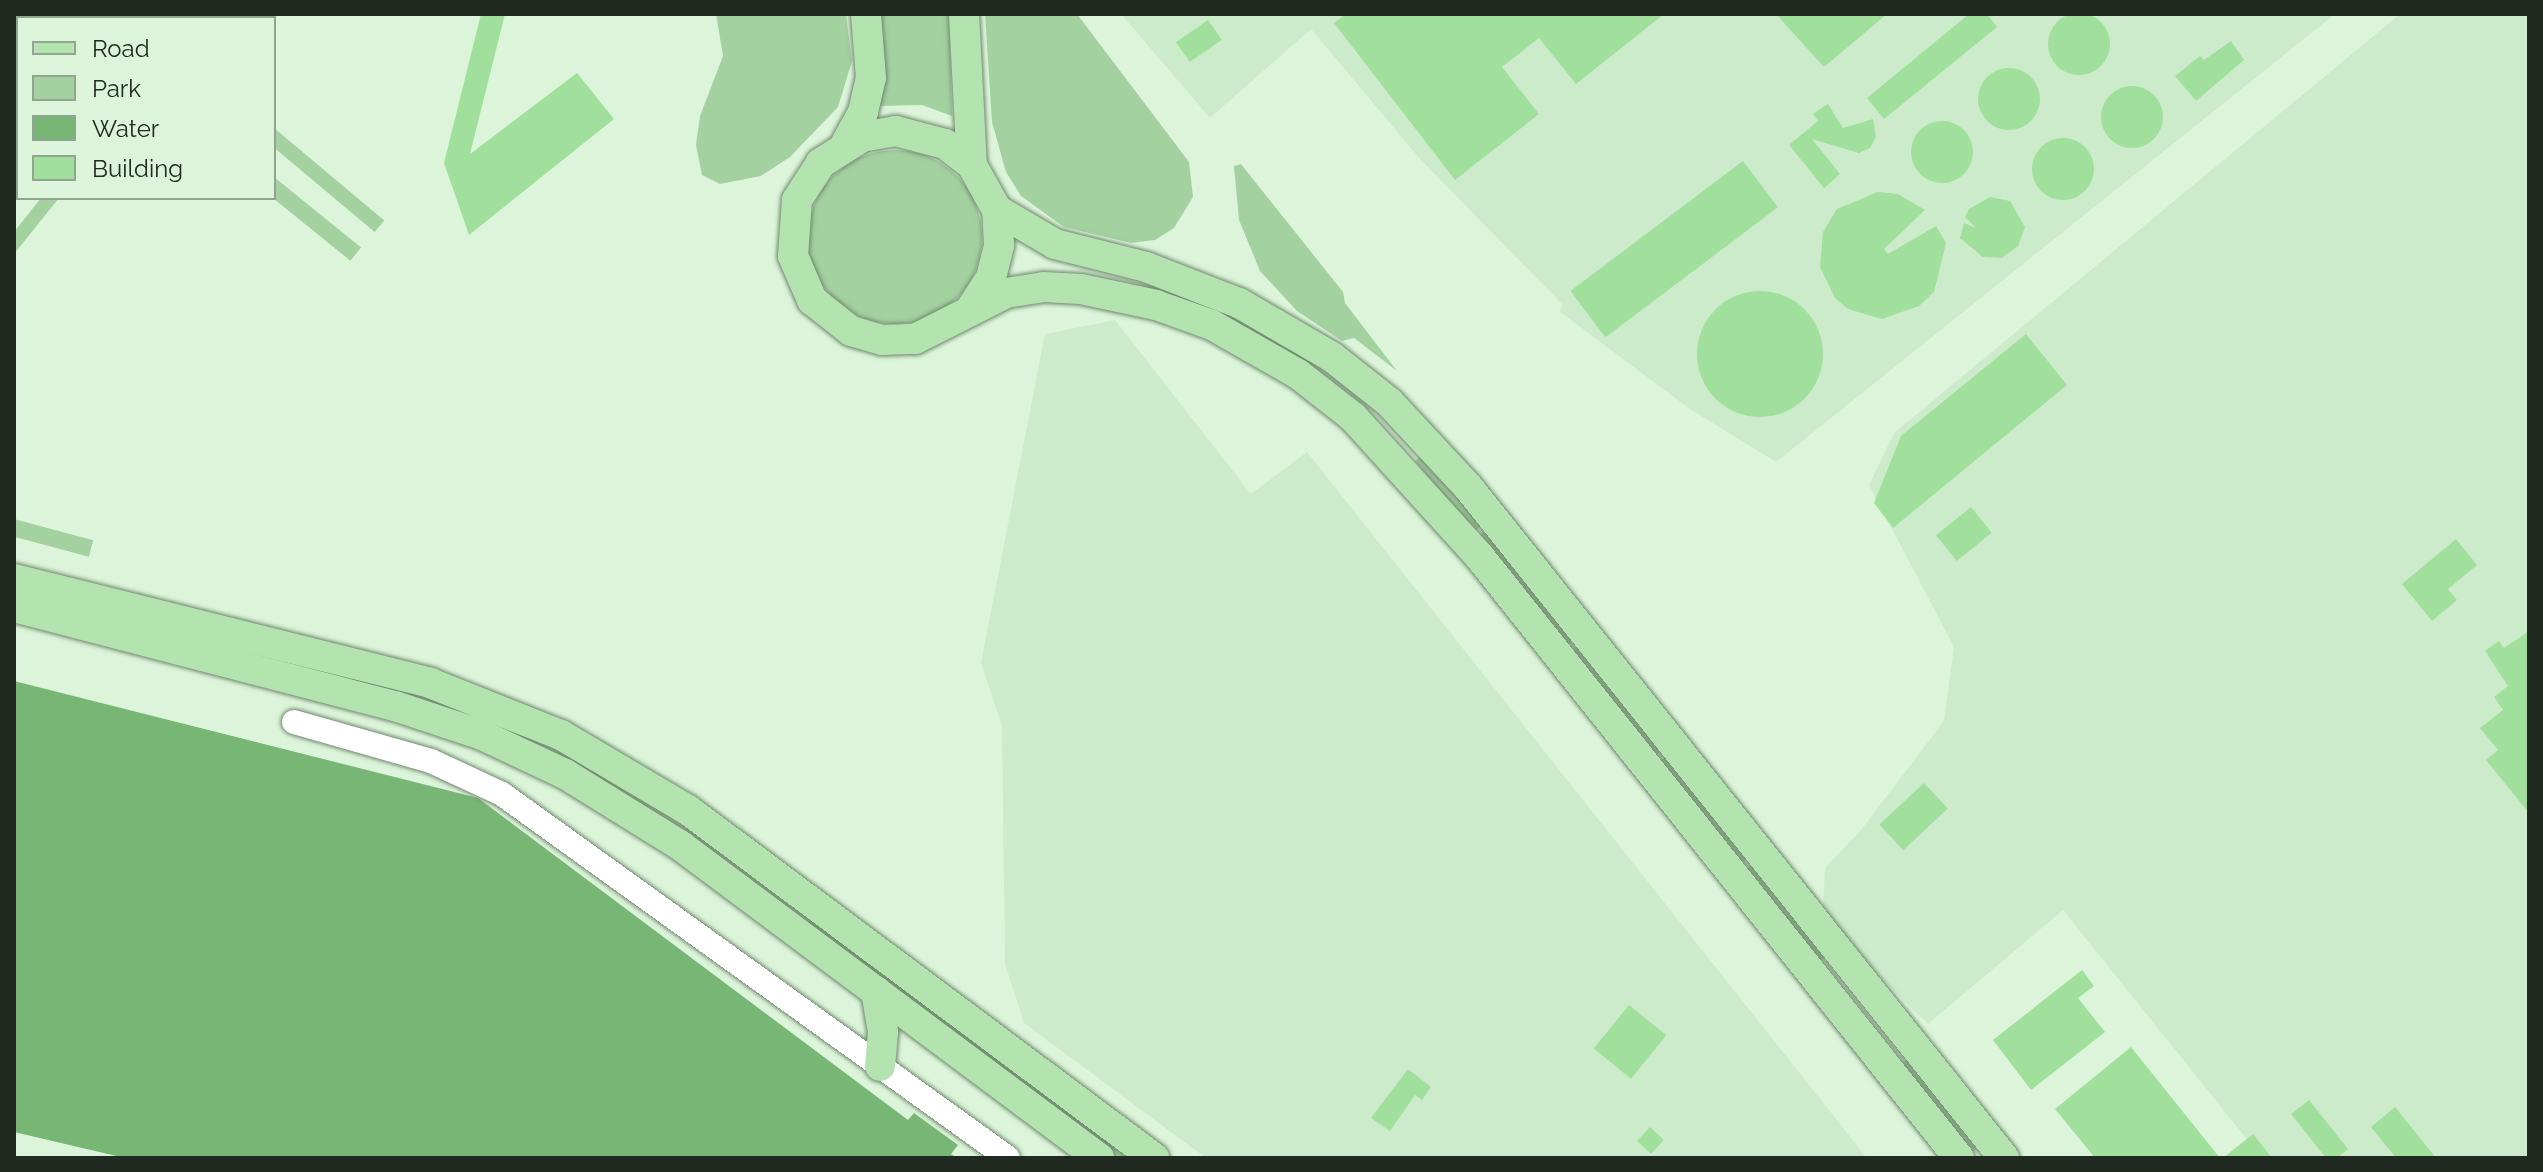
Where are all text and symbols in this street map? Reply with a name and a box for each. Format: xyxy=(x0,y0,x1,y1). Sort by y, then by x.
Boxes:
legend xyxy=(16,16,276,200)
text: Road xyxy=(92,34,150,63)
text: Park xyxy=(92,74,141,103)
text: Water xyxy=(92,114,159,143)
text: Building xyxy=(92,154,183,183)

